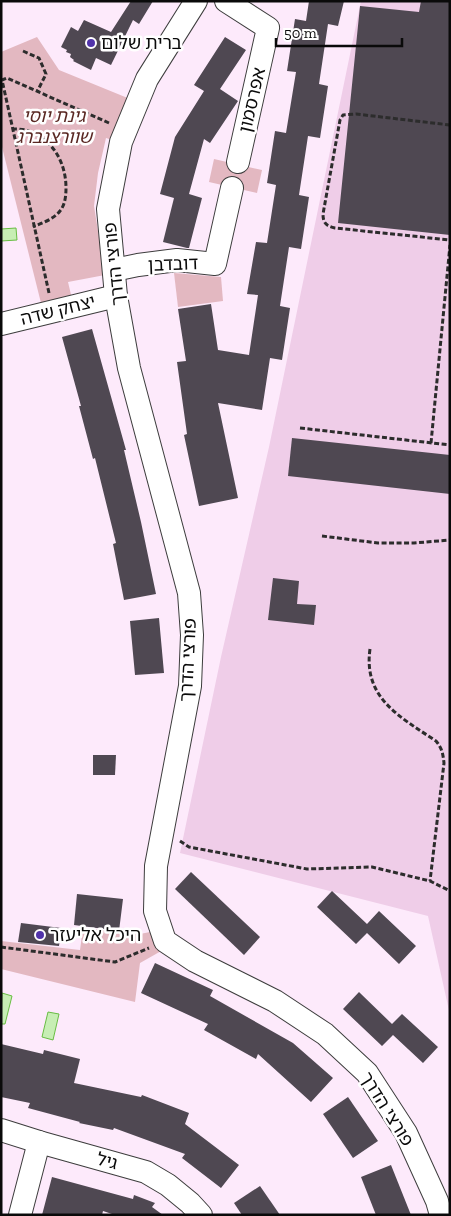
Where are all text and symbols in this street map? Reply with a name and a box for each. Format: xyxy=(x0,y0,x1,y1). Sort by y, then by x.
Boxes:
scale bar xyxy=(276,15,402,47)
text: 50 m xyxy=(284,24,317,42)
place label: ברית שלום xyxy=(101,32,182,54)
marker: ברית שלום xyxy=(85,37,97,49)
street label: אפרסמון xyxy=(234,65,270,135)
park label: גינת יוסי שוורצנברג xyxy=(16,105,94,148)
street label: פורצי הדרך xyxy=(99,221,129,307)
street label: דובדבן xyxy=(147,252,199,276)
street label: יצחק שדה xyxy=(18,290,98,330)
street label: פורצי הדרך xyxy=(175,618,201,702)
place label: היכל אליעזר xyxy=(50,924,141,946)
marker: היכל אליעזר xyxy=(34,929,46,941)
street label: פורצי הדרך xyxy=(355,1068,419,1150)
street label: גיל xyxy=(94,1148,120,1174)

